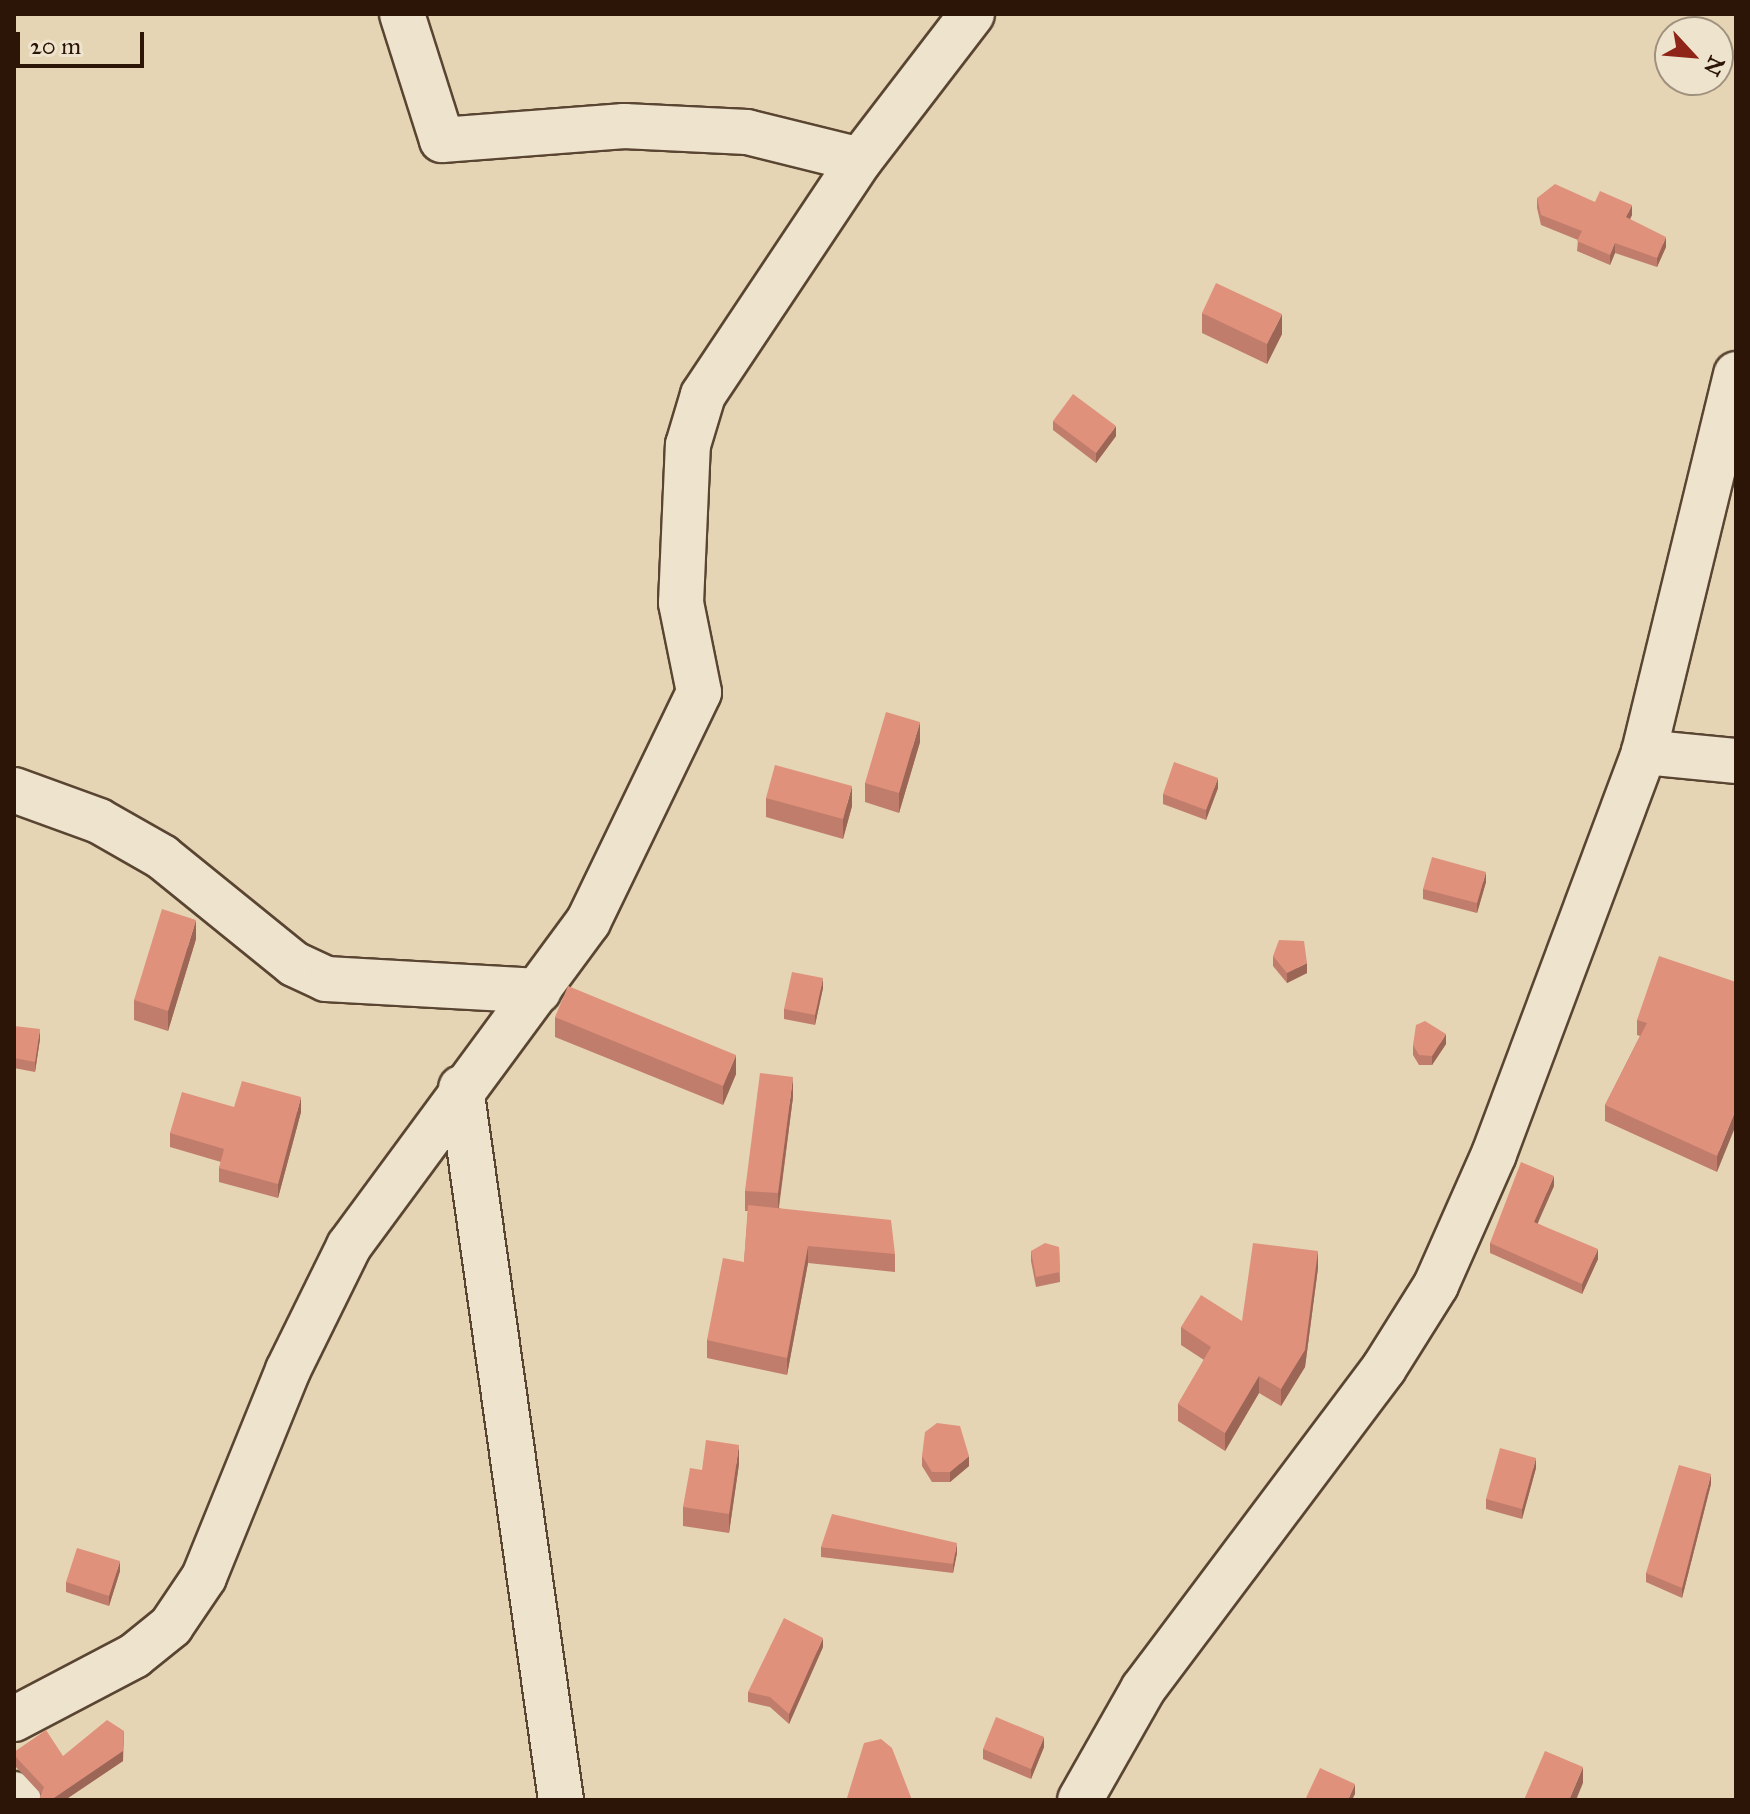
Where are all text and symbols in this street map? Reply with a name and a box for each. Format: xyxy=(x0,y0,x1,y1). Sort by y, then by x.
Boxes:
scale bar xyxy=(20,16,148,66)
north arrow xyxy=(1654,16,1734,96)
text: 20 m xyxy=(30,31,81,61)
text: N xyxy=(1698,52,1730,80)

